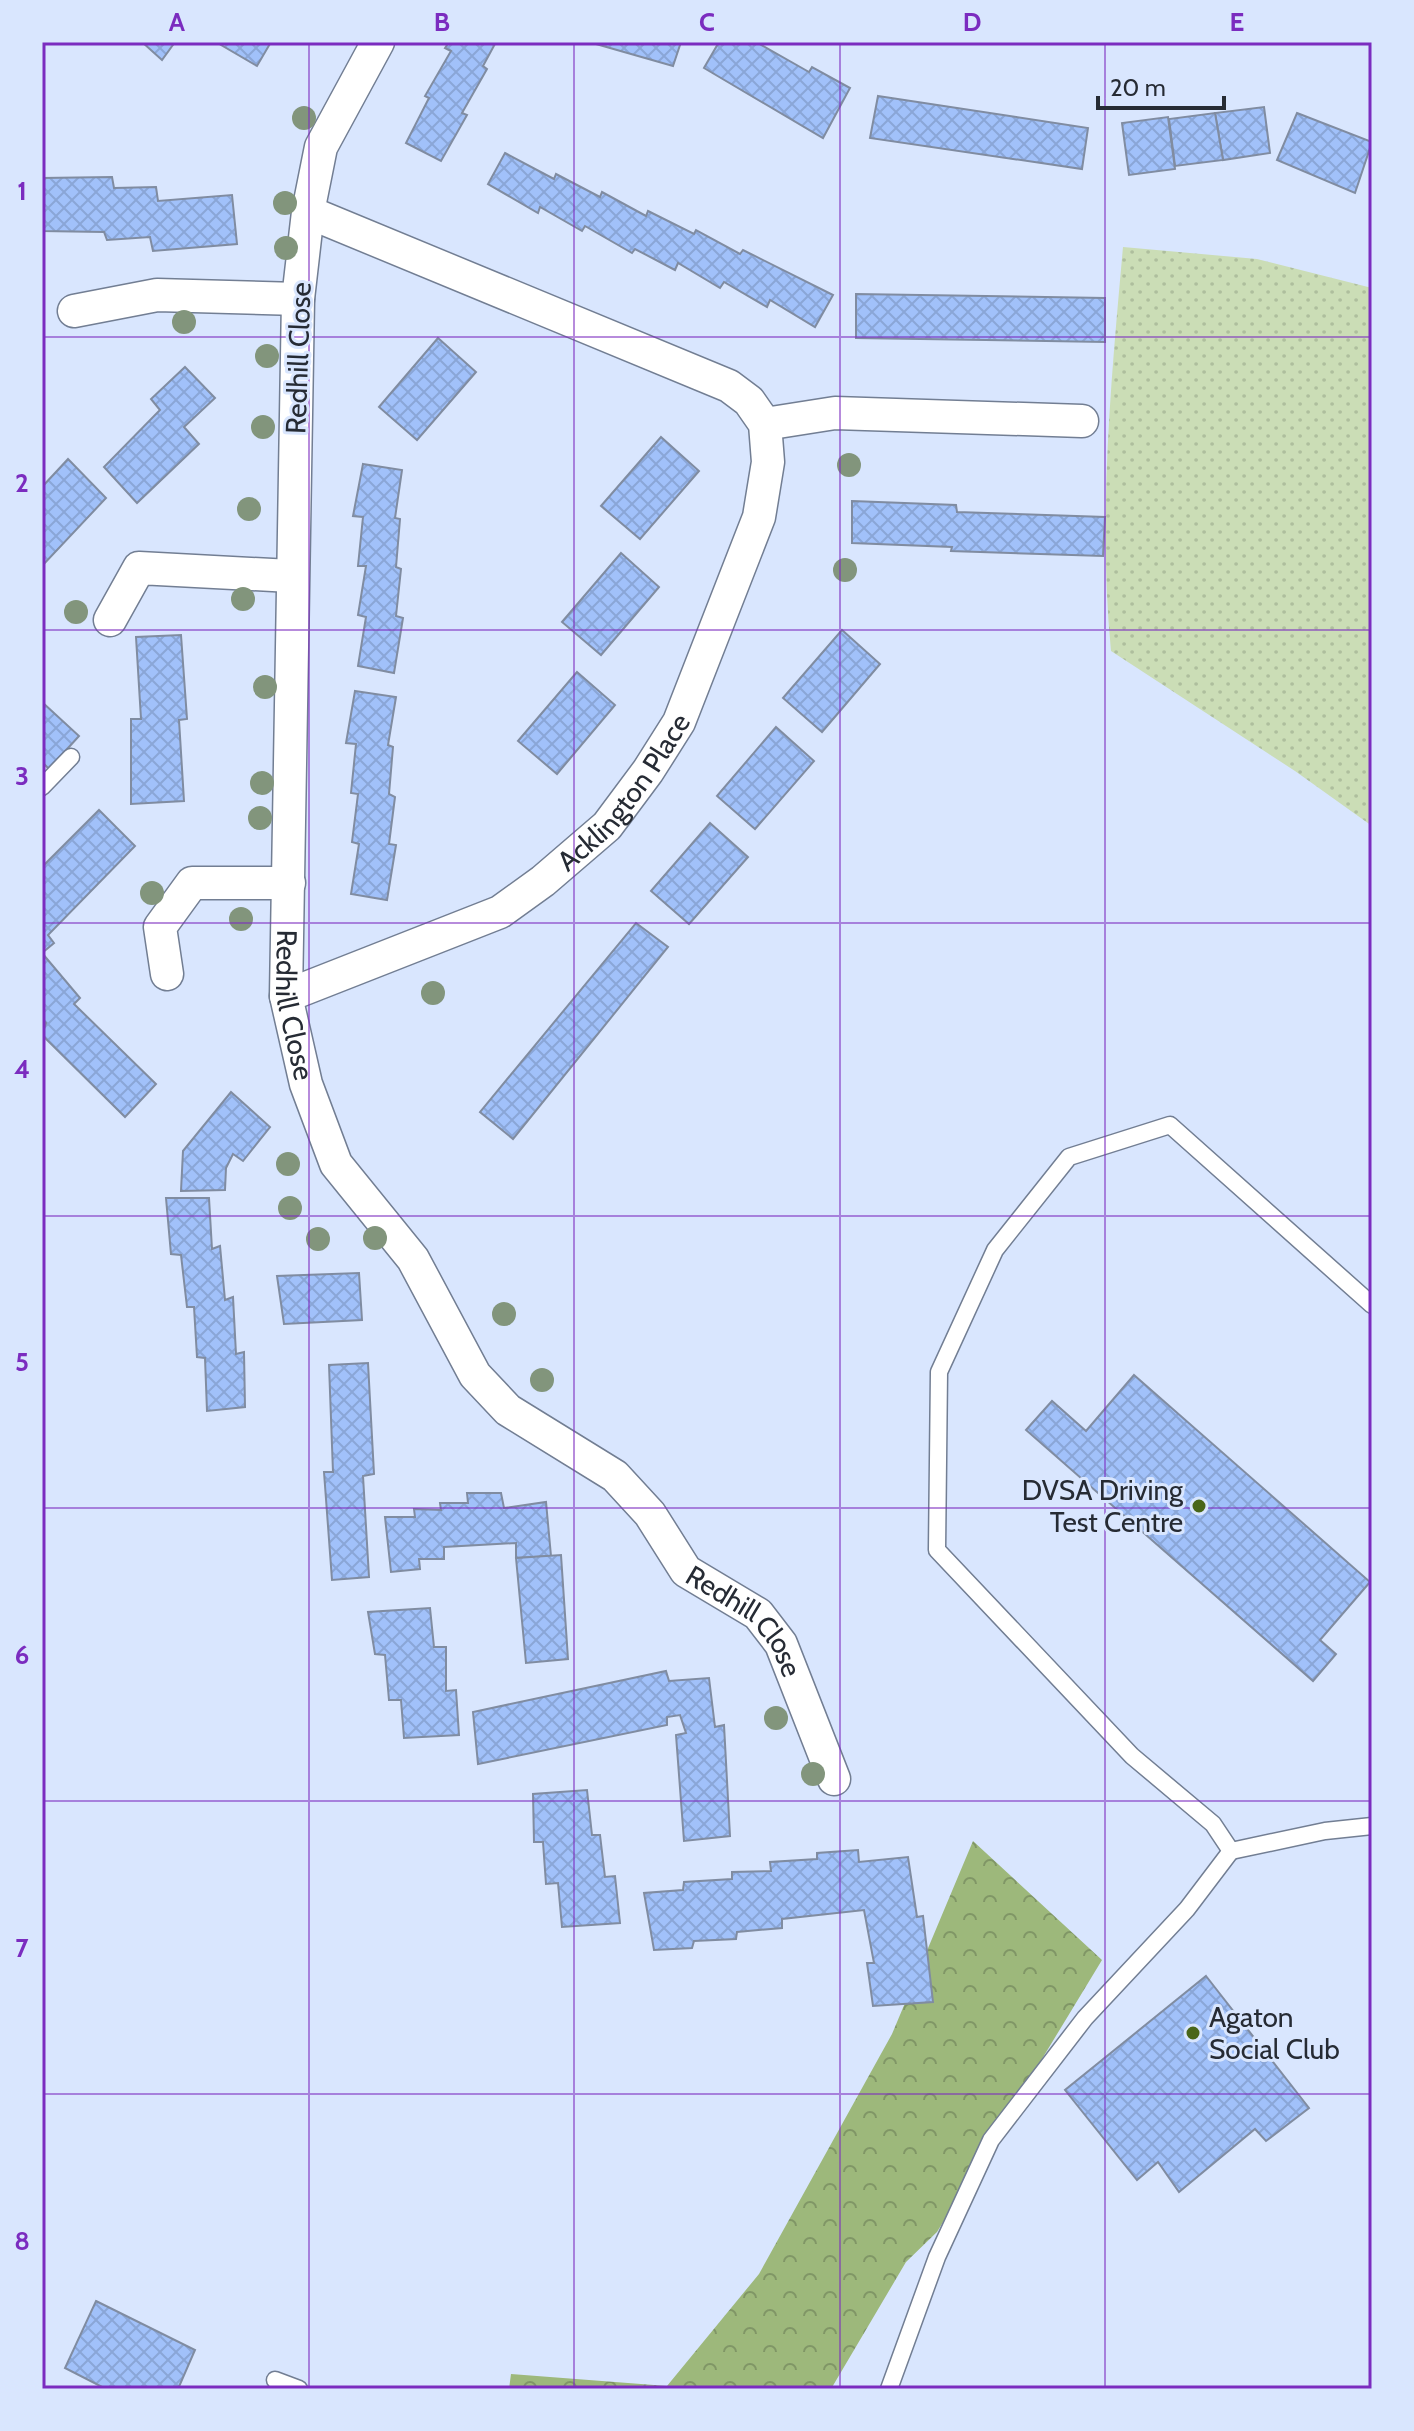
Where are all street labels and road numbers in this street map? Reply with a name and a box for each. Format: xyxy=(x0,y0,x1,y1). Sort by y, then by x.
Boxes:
street label: Redhill Close xyxy=(278,281,318,435)
street label: Acklington Place xyxy=(550,707,697,878)
street label: Redhill Close xyxy=(269,929,322,1083)
street label: Redhill Close xyxy=(680,1558,809,1681)

